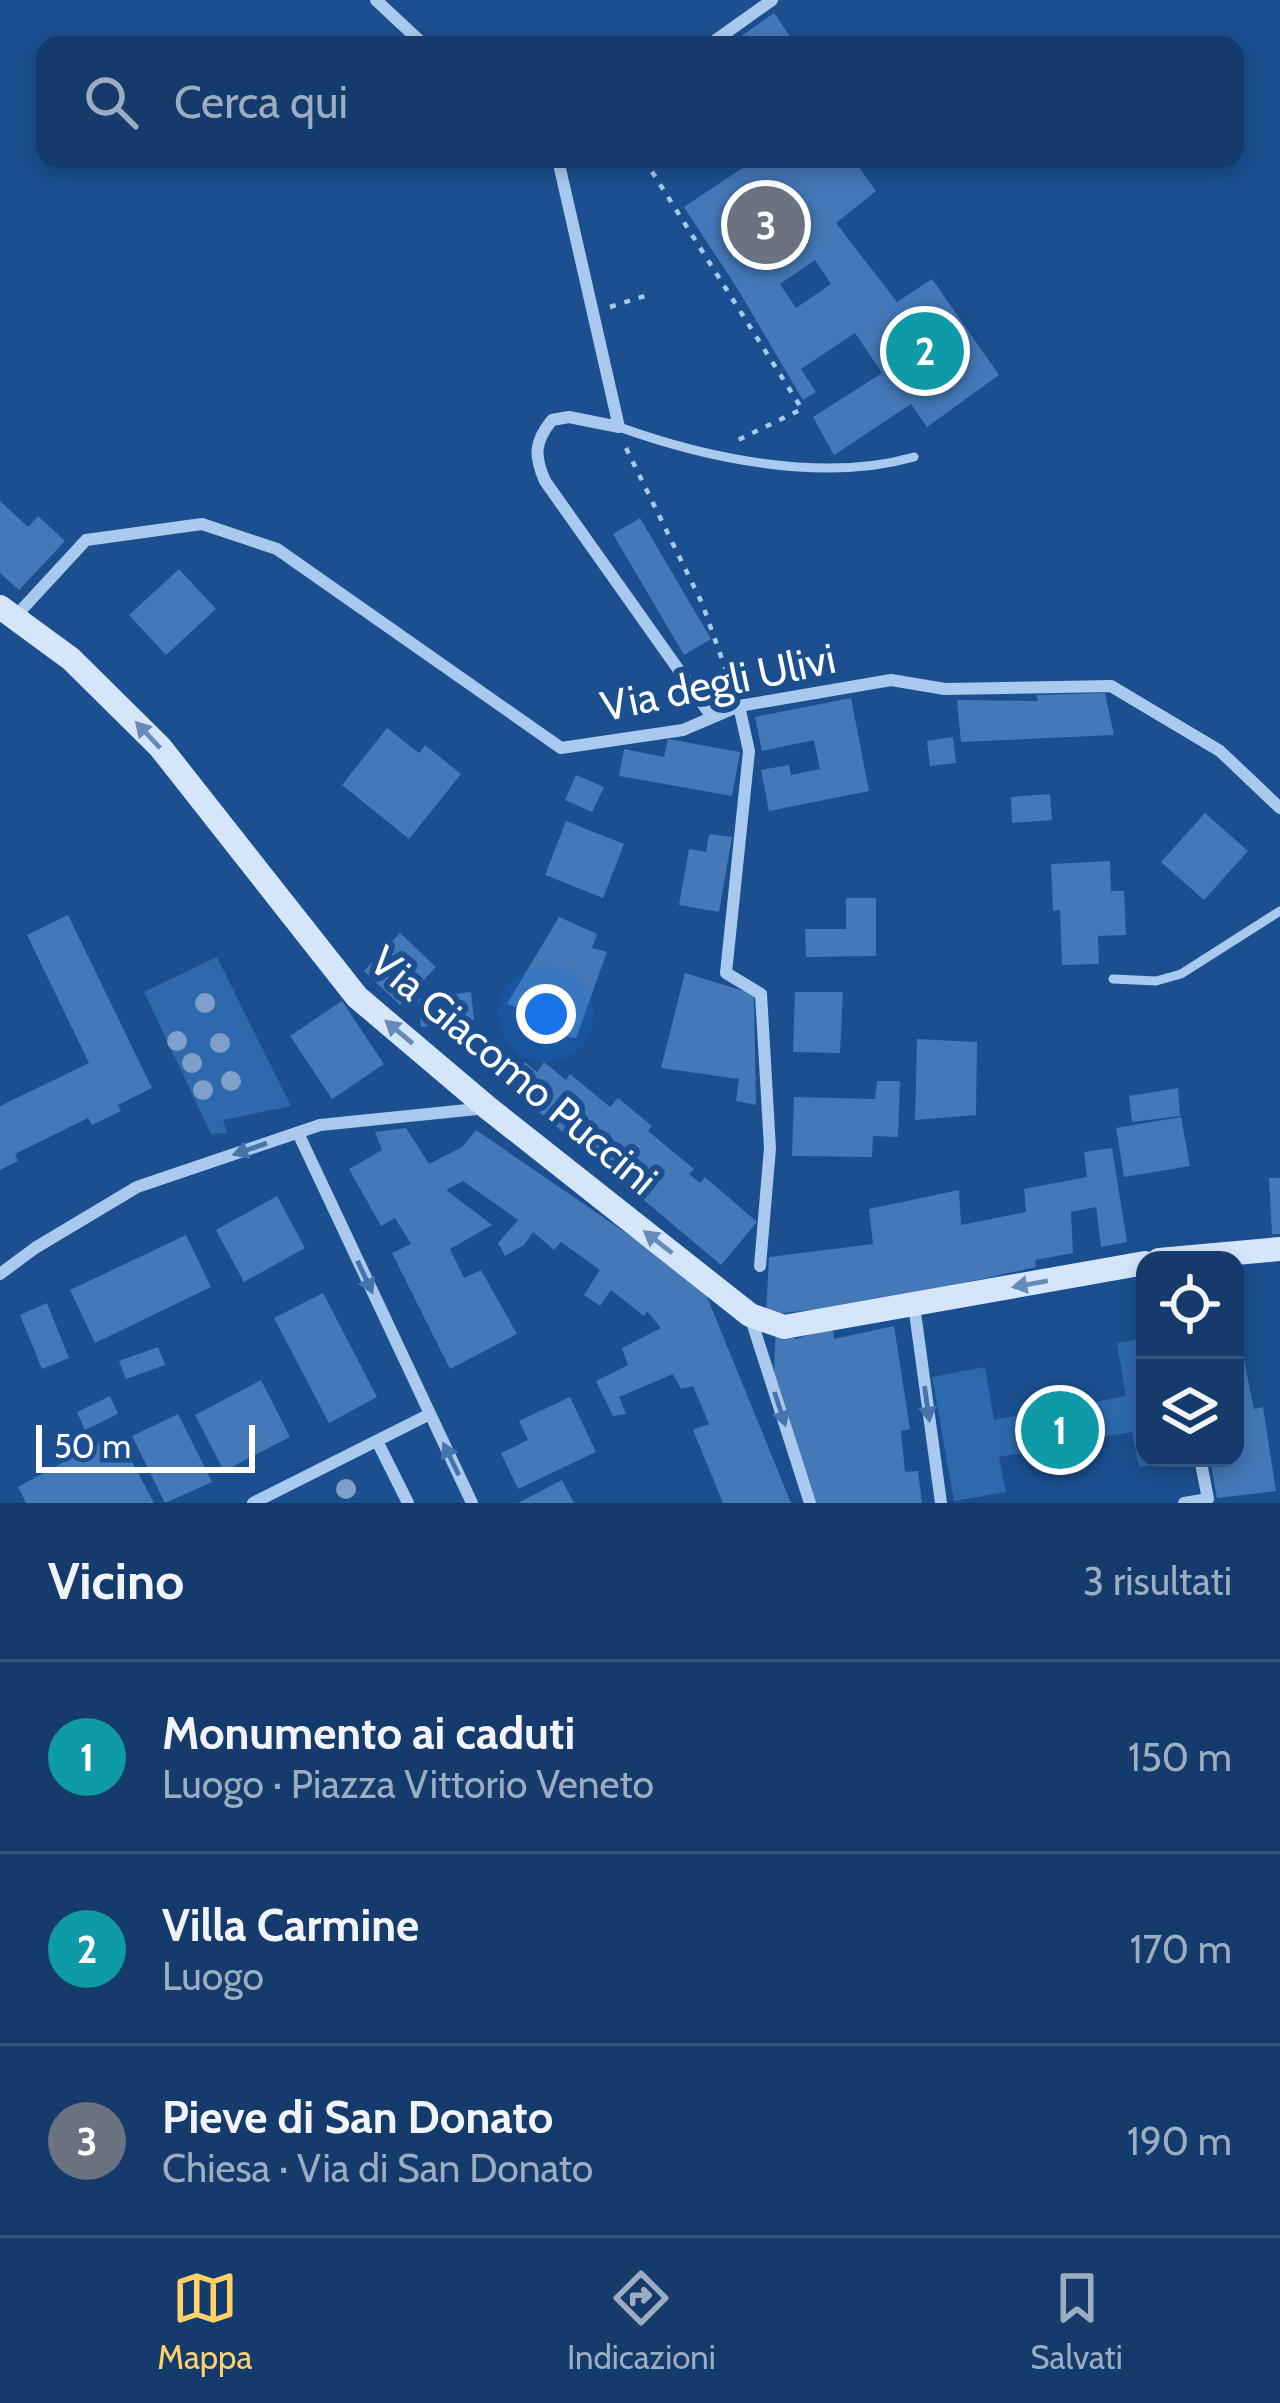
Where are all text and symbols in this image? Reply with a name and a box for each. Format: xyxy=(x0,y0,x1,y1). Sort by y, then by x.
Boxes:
search box xyxy=(36,36,1244,168)
icon: search xyxy=(78,69,144,135)
text: Cerca qui xyxy=(174,75,348,129)
pin: 3 xyxy=(727,180,805,270)
pin: 2 xyxy=(886,306,964,396)
street label: Via degli Ulivi xyxy=(596,632,840,732)
one-way arrow xyxy=(135,721,162,750)
street label: Via Giacomo Puccini xyxy=(360,935,668,1205)
your location xyxy=(516,984,576,1044)
one-way arrow xyxy=(384,1020,414,1046)
one-way arrow xyxy=(232,1141,268,1159)
one-way arrow xyxy=(643,1230,674,1255)
map controls xyxy=(1136,1251,1244,1467)
button: locate xyxy=(1136,1251,1244,1359)
one-way arrow xyxy=(356,1260,376,1295)
one-way arrow xyxy=(1011,1275,1048,1294)
button: layers xyxy=(1136,1359,1244,1467)
pin: 1 xyxy=(1021,1385,1099,1475)
one-way arrow xyxy=(918,1386,937,1423)
one-way arrow xyxy=(771,1391,790,1428)
scale bar xyxy=(36,1419,255,1472)
text: 50 m xyxy=(54,1426,131,1466)
one-way arrow xyxy=(441,1441,461,1476)
text: Vicino xyxy=(48,1550,184,1612)
text: 3 risultati xyxy=(1083,1557,1232,1605)
text: Monumento ai caduti xyxy=(162,1706,575,1760)
text: 1 xyxy=(80,1733,94,1781)
text: 150 m xyxy=(1128,1733,1232,1781)
text: Luogo · Piazza Vittorio Veneto xyxy=(162,1760,654,1808)
text: Villa Carmine xyxy=(162,1898,419,1952)
text: 2 xyxy=(77,1925,97,1973)
text: 170 m xyxy=(1130,1925,1232,1973)
text: Luogo xyxy=(162,1952,264,2000)
text: Pieve di San Donato xyxy=(162,2090,553,2144)
text: 3 xyxy=(76,2117,98,2165)
text: 190 m xyxy=(1127,2117,1232,2165)
text: Chiesa · Via di San Donato xyxy=(162,2144,593,2192)
tab: Mappa xyxy=(157,2265,252,2377)
tab: Indicazioni xyxy=(567,2265,716,2377)
tab: Salvati xyxy=(1030,2265,1123,2377)

